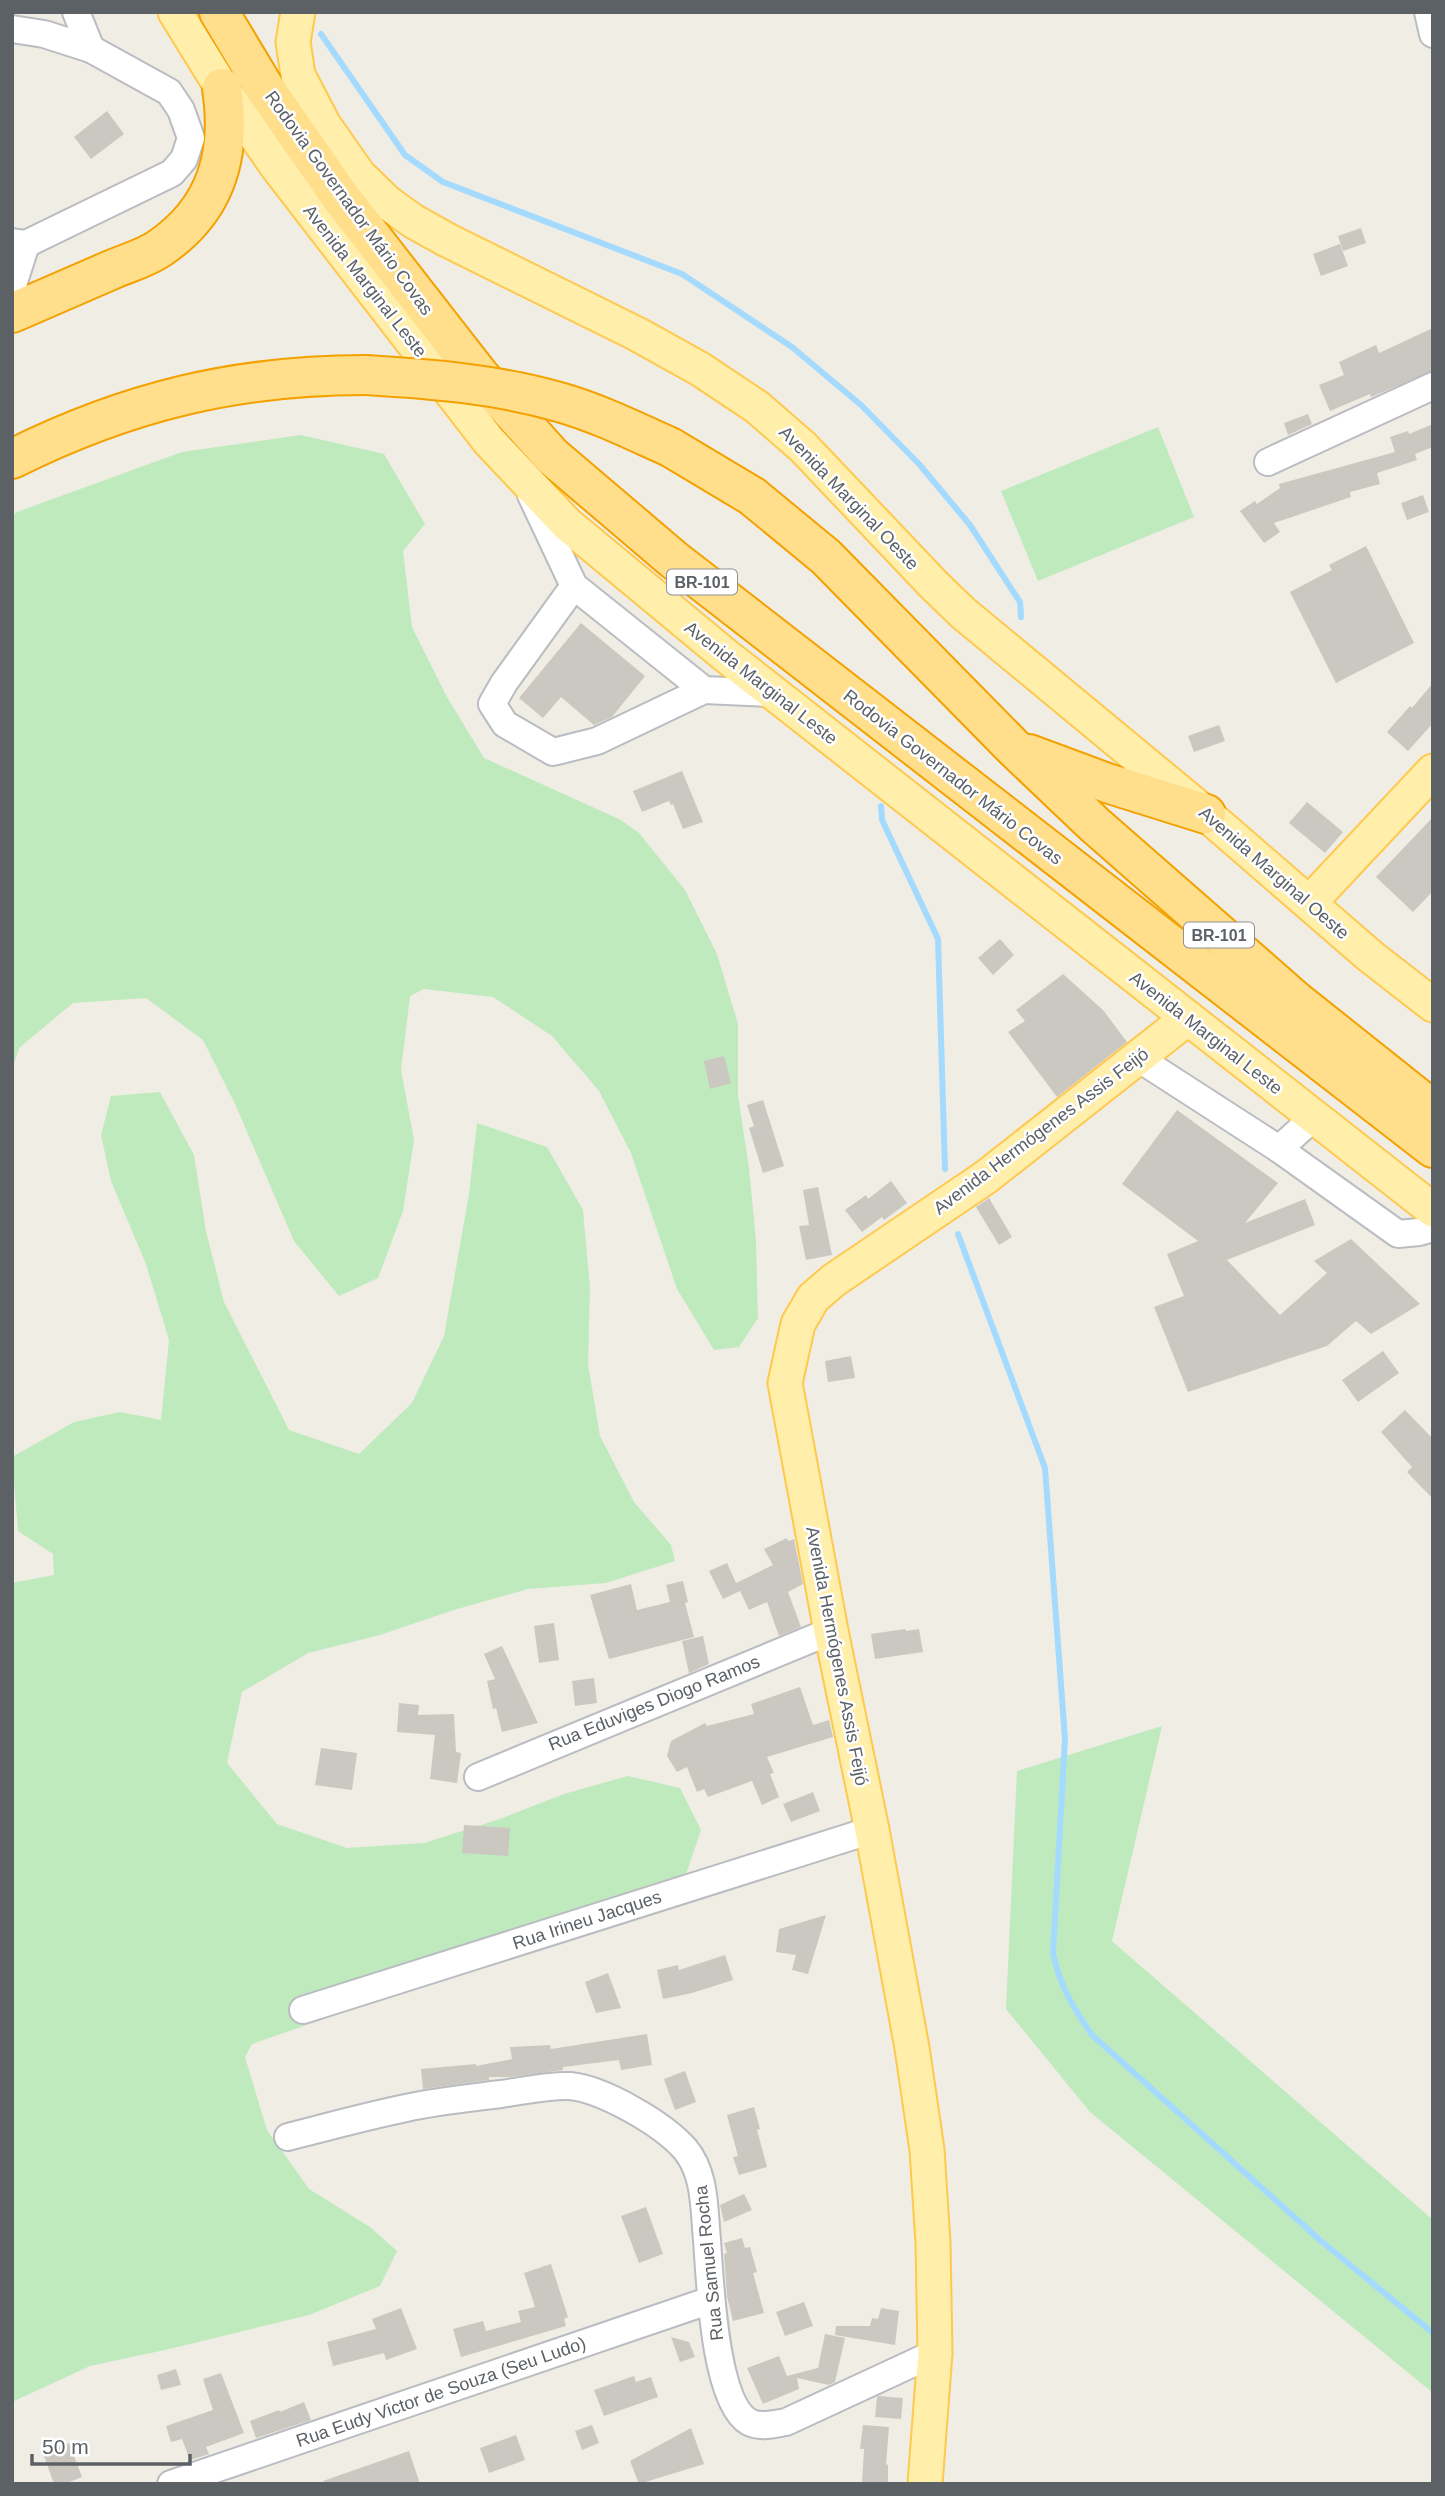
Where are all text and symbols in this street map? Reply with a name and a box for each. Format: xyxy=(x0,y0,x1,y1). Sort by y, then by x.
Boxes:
street label: Rodovia Governador Mário Covas xyxy=(261,87,437,319)
street label: Avenida Marginal Leste xyxy=(299,201,431,361)
street label: Avenida Marginal Oeste xyxy=(775,422,923,574)
road number: BR-101 xyxy=(667,569,737,594)
street label: Avenida Marginal Leste xyxy=(681,617,841,749)
street label: Rodovia Governador Mário Covas xyxy=(840,685,1066,869)
street label: Avenida Marginal Oeste xyxy=(1195,803,1353,943)
road number: BR-101 xyxy=(1184,923,1254,948)
street label: Avenida Marginal Leste xyxy=(1126,967,1286,1099)
street label: Avenida Hermógenes Assis Feijó xyxy=(930,1044,1152,1218)
street label: Avenida Hermógenes Assis Feijó xyxy=(802,1525,872,1787)
street label: Rua Eduviges Diogo Ramos xyxy=(545,1651,763,1755)
street label: Rua Irineu Jacques xyxy=(510,1887,664,1953)
street label: Rua Samuel Rocha xyxy=(691,2183,727,2342)
street label: Rua Eudy Victor de Souza (Seu Ludo) xyxy=(294,2333,588,2451)
scale bar xyxy=(32,2422,189,2466)
text: 50 m xyxy=(42,2435,89,2458)

